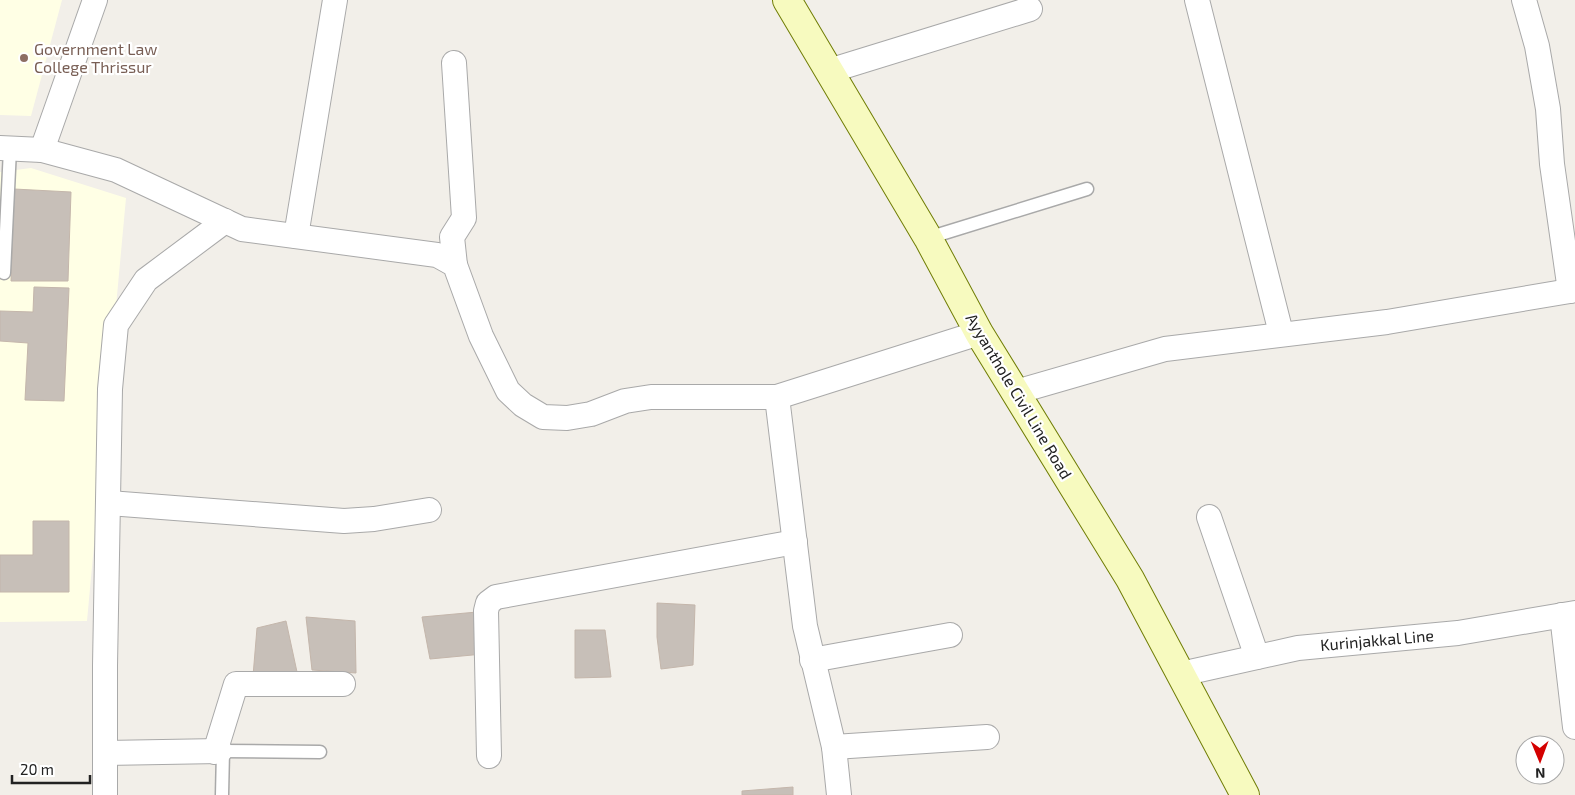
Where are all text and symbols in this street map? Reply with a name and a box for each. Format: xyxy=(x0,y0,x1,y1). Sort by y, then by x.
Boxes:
place label: Government Law College Thrissur xyxy=(34,39,158,76)
marker: Government Law College Thrissur xyxy=(18,52,30,64)
street label: Ayyanthole Civil Line Road xyxy=(962,309,1076,482)
street label: Kurinjakkal Line xyxy=(1319,625,1435,655)
north arrow xyxy=(1515,735,1565,785)
scale bar xyxy=(12,752,90,784)
text: 20 m xyxy=(20,760,54,778)
text: N xyxy=(1535,765,1545,782)

